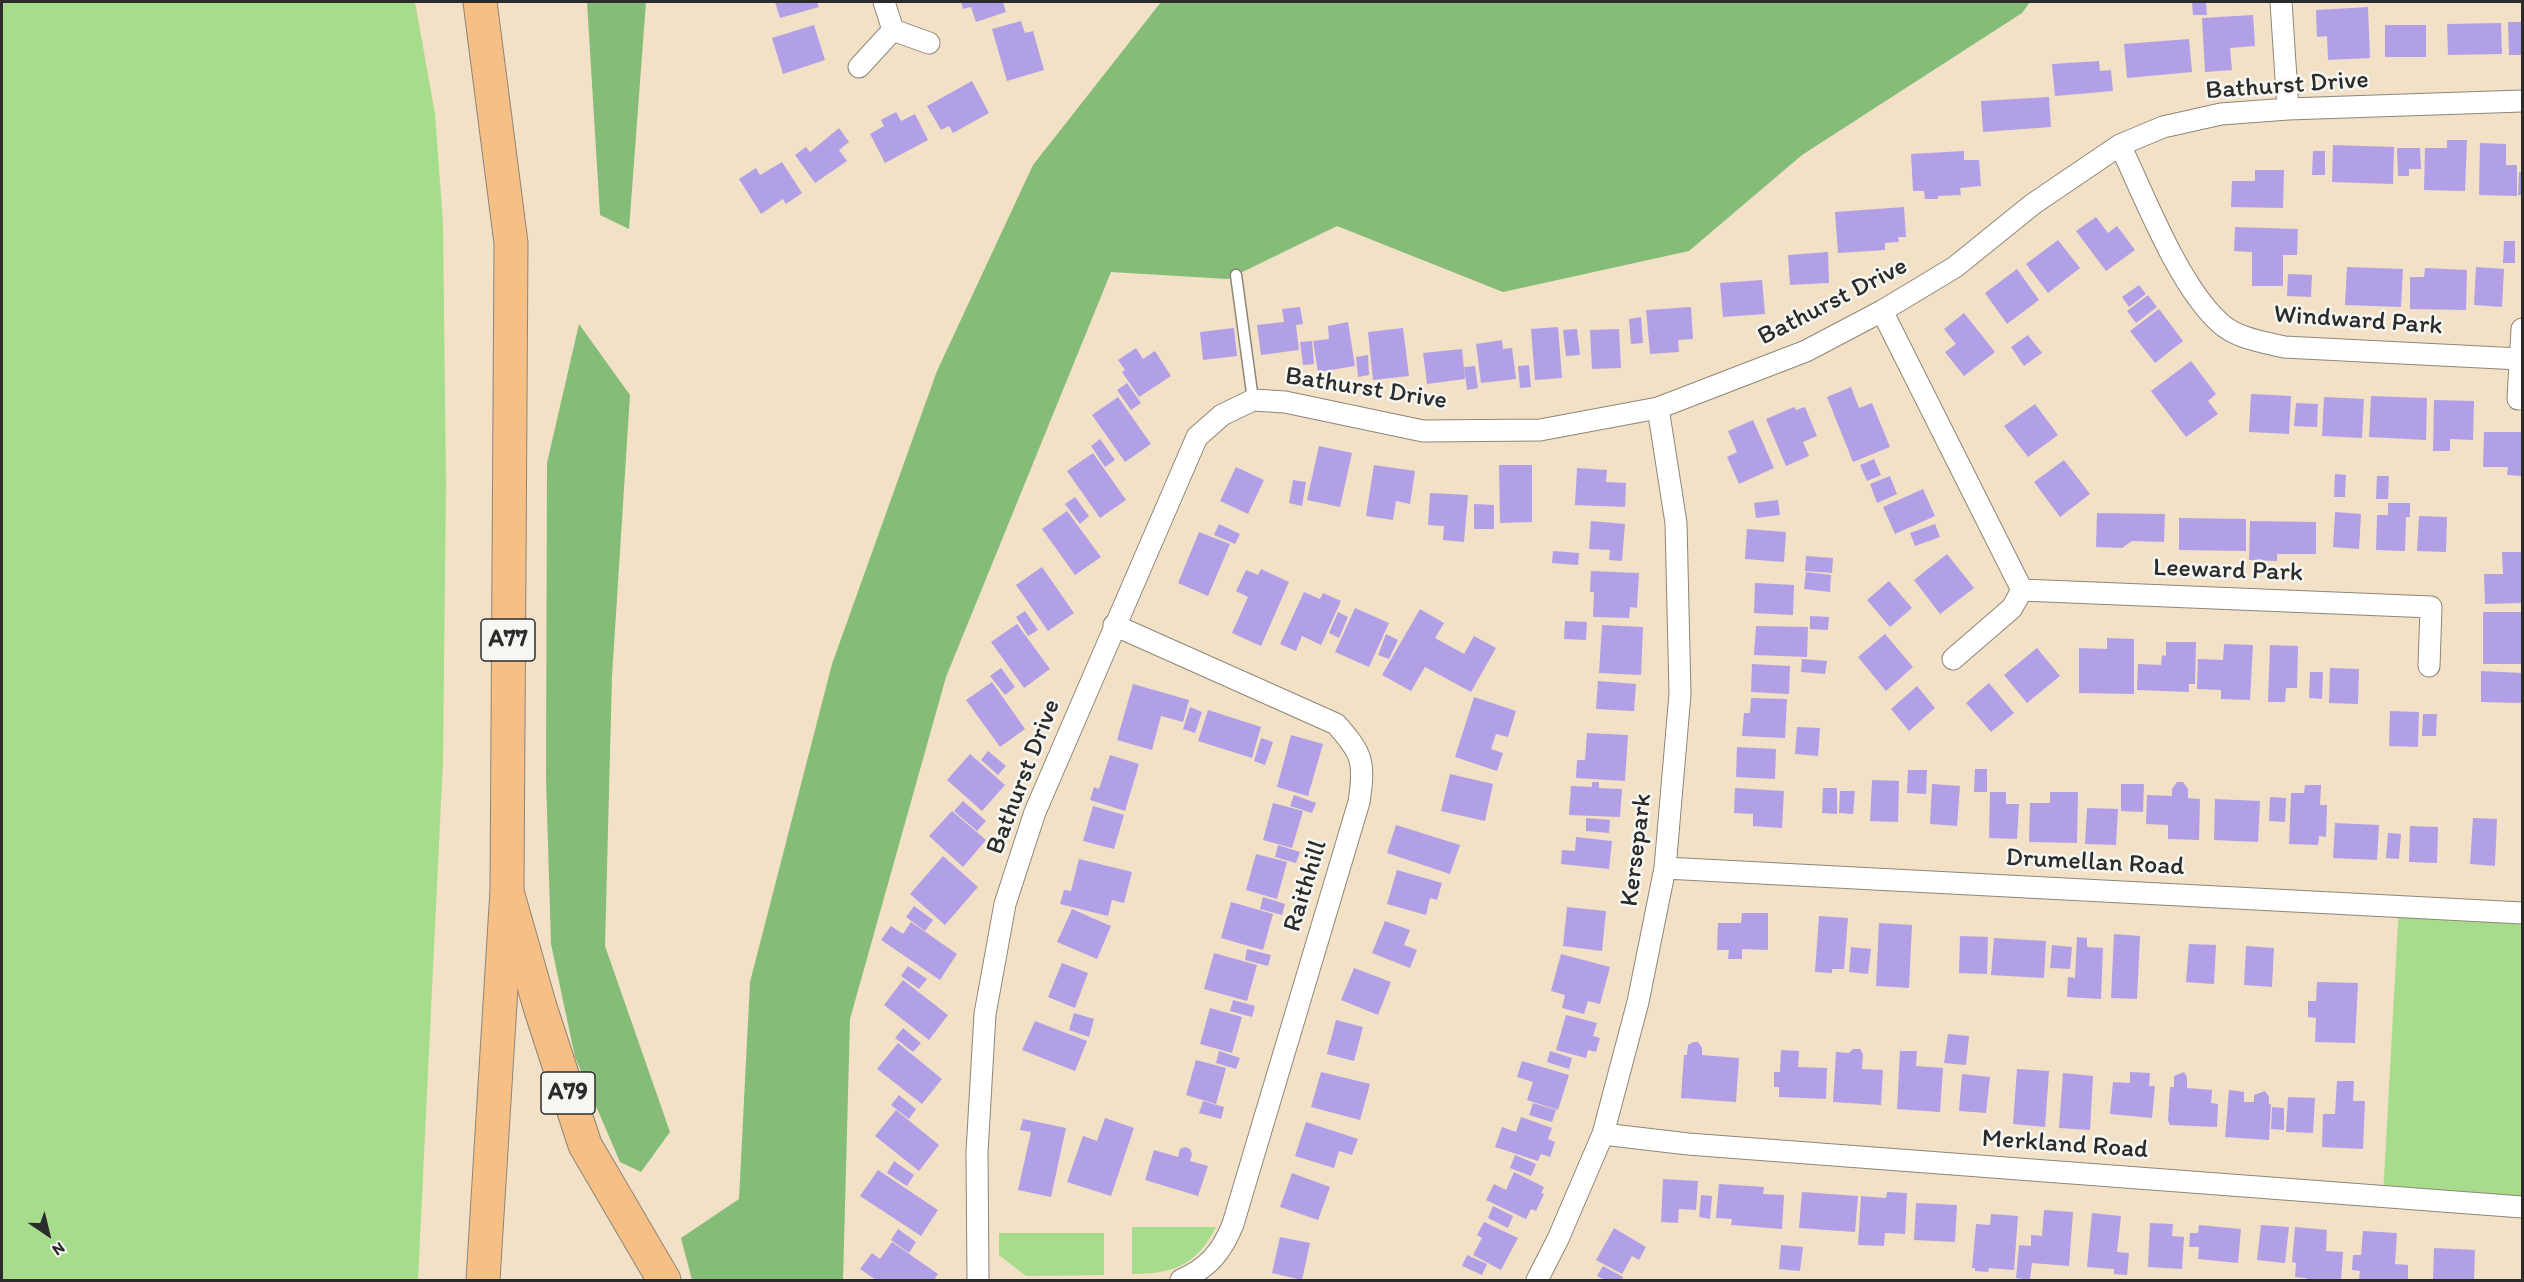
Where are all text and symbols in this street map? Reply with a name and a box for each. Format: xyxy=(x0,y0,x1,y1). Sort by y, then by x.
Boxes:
street label: Bathurst Drive xyxy=(2204,65,2370,107)
street label: Bathurst Drive xyxy=(1753,251,1913,353)
street label: Windward Park xyxy=(2273,300,2443,342)
street label: Bathurst Drive xyxy=(1283,361,1449,417)
street label: Leeward Park xyxy=(2152,553,2304,589)
road number: A77 xyxy=(481,619,535,661)
street label: Bathurst Drive xyxy=(980,695,1068,859)
street label: Kersepark xyxy=(1615,792,1659,908)
street label: Raithhill xyxy=(1277,836,1335,936)
street label: Drumellan Road xyxy=(2005,843,2185,883)
road number: A79 xyxy=(541,1072,595,1114)
street label: Merkland Road xyxy=(1981,1124,2149,1166)
north arrow xyxy=(18,1204,78,1264)
text: N xyxy=(49,1238,68,1260)

